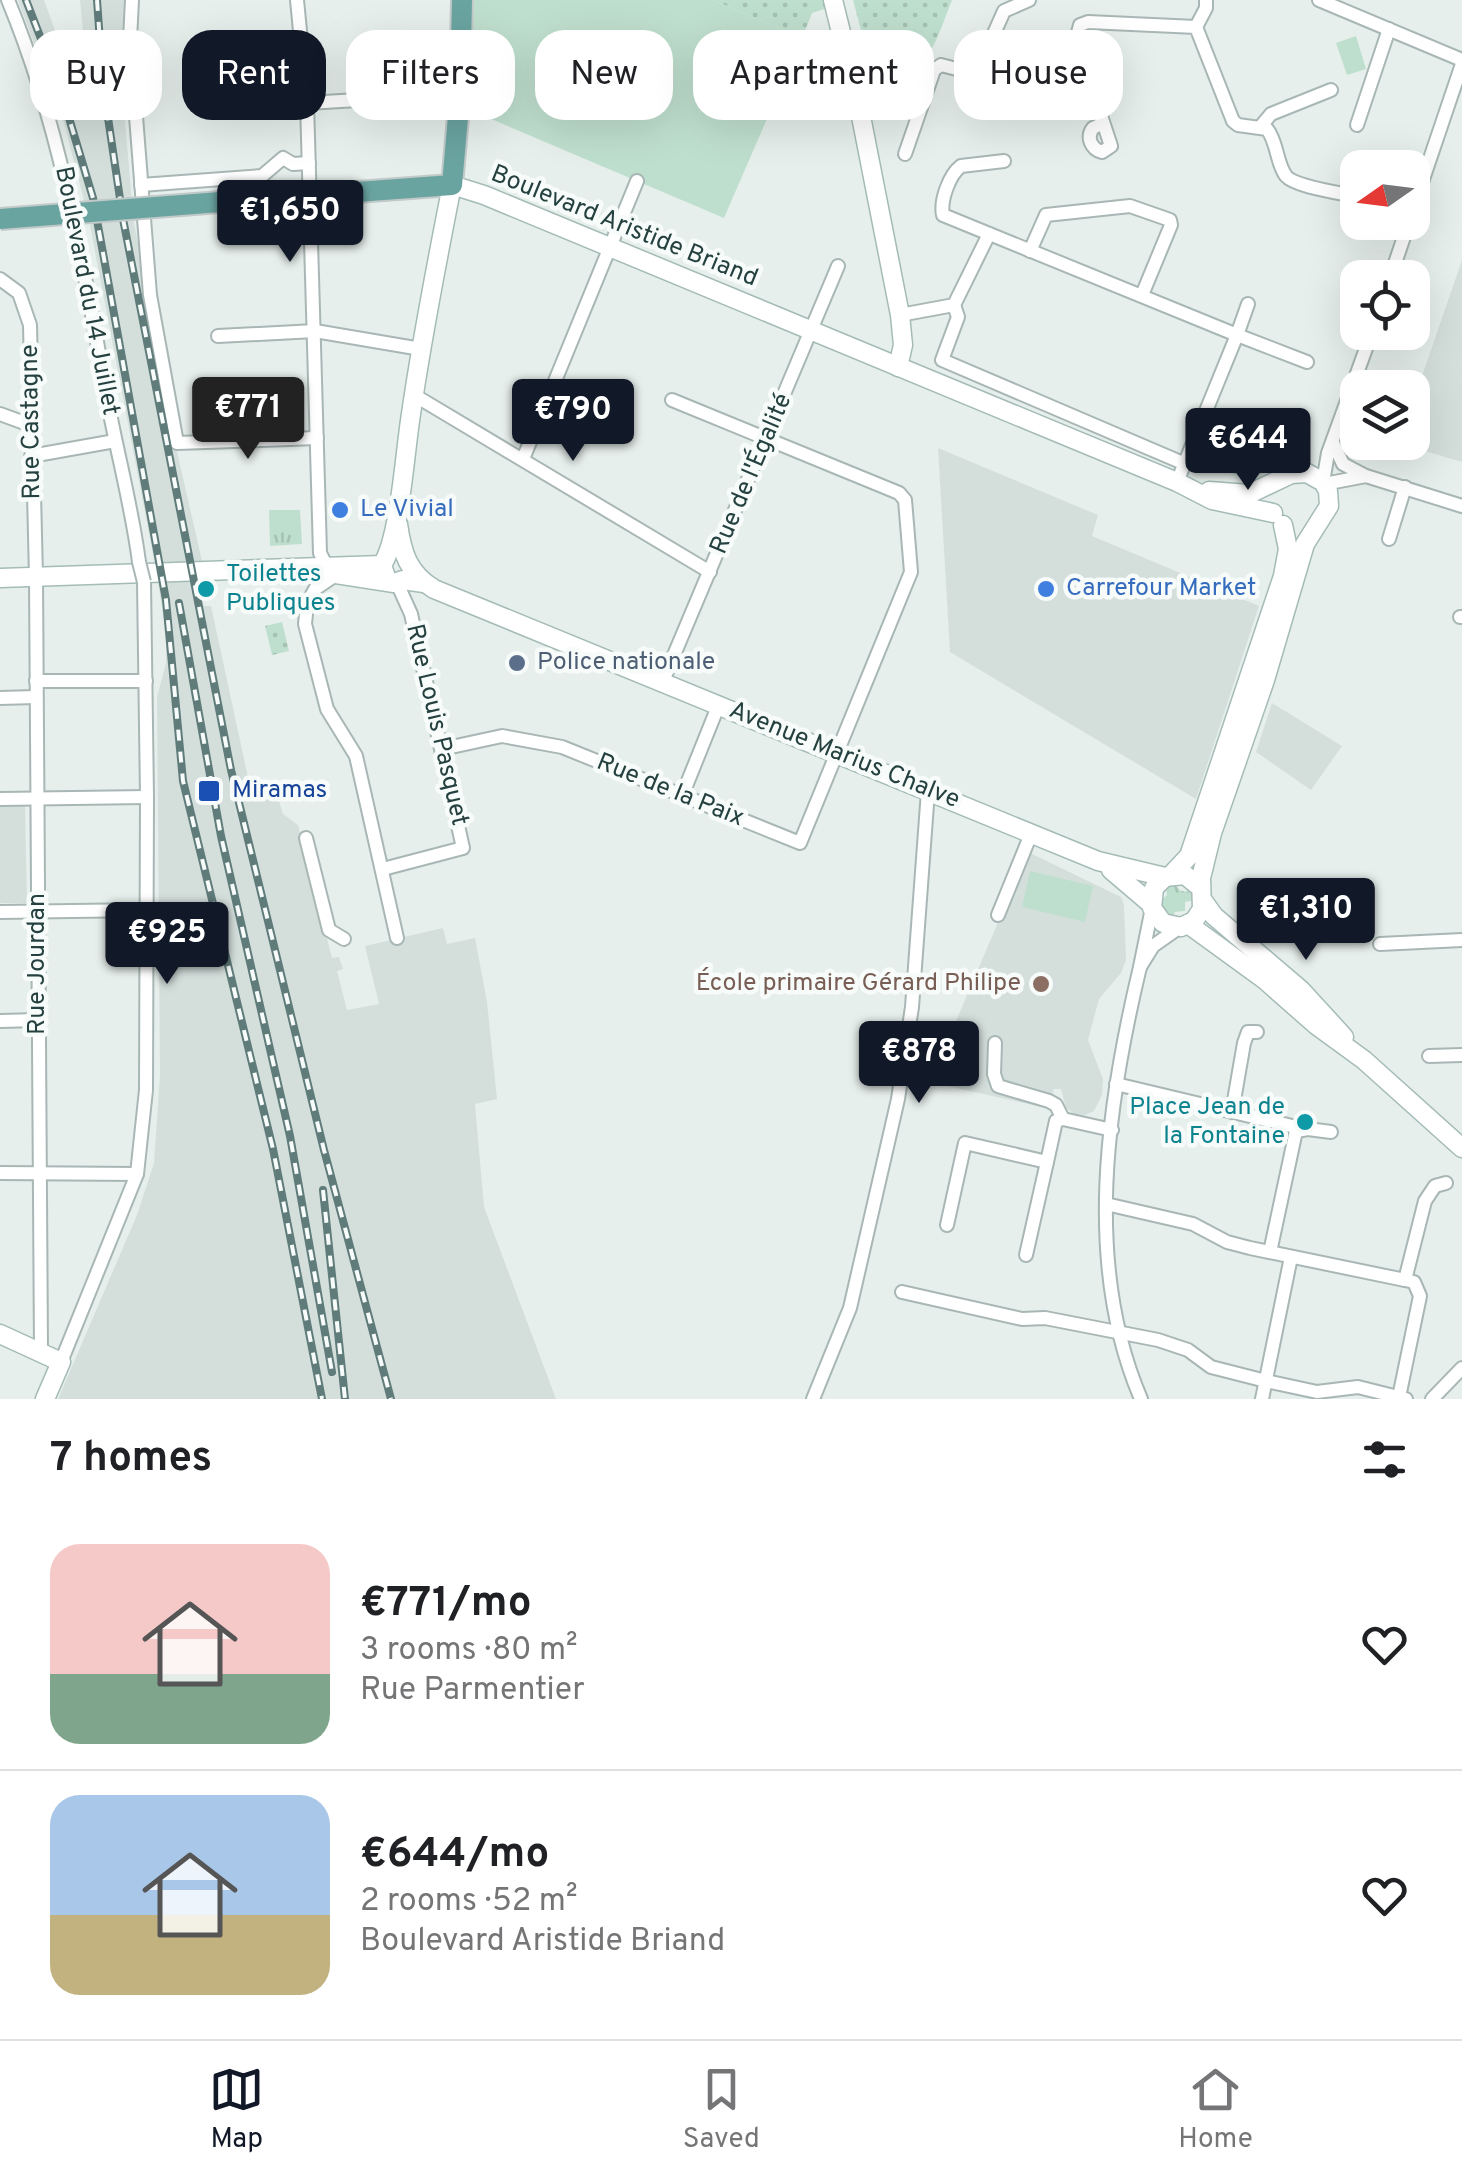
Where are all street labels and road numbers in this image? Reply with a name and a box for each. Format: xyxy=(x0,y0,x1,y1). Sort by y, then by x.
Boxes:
street label: Boulevard Aristide Briand xyxy=(486,159,762,295)
street label: Boulevard du 14 Juillet xyxy=(46,164,126,418)
street label: Rue Castagne xyxy=(15,344,49,500)
street label: Rue de l'Égalité xyxy=(703,388,800,559)
street label: Rue Louis Pasquet xyxy=(397,621,475,829)
street label: Avenue Marius Chalve xyxy=(724,695,964,817)
street label: Rue de la Paix xyxy=(592,747,748,835)
street label: Rue Jourdan xyxy=(22,893,54,1035)

